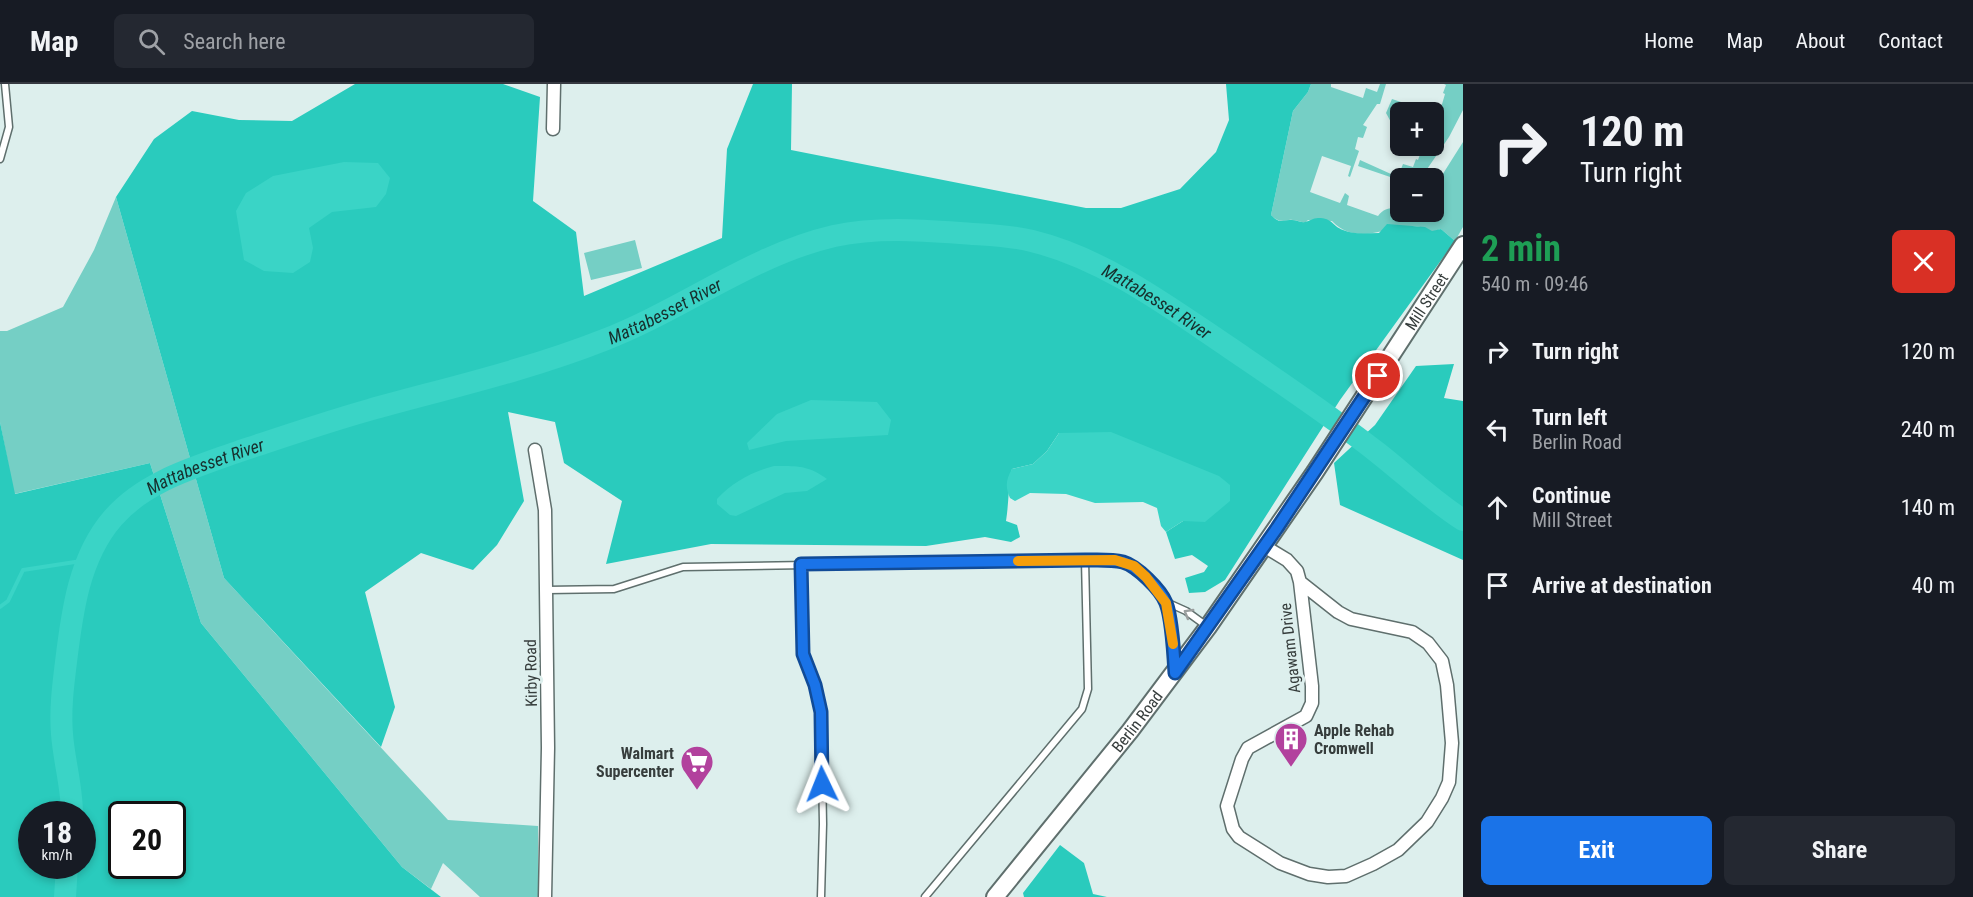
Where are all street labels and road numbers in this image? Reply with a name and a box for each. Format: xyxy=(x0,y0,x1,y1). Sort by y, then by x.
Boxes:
street label: Mill Street xyxy=(1401,269,1452,333)
street label: Agawam Drive xyxy=(1276,602,1304,694)
street label: Kirby Road xyxy=(521,639,541,707)
street label: Berlin Road xyxy=(1108,687,1166,756)

